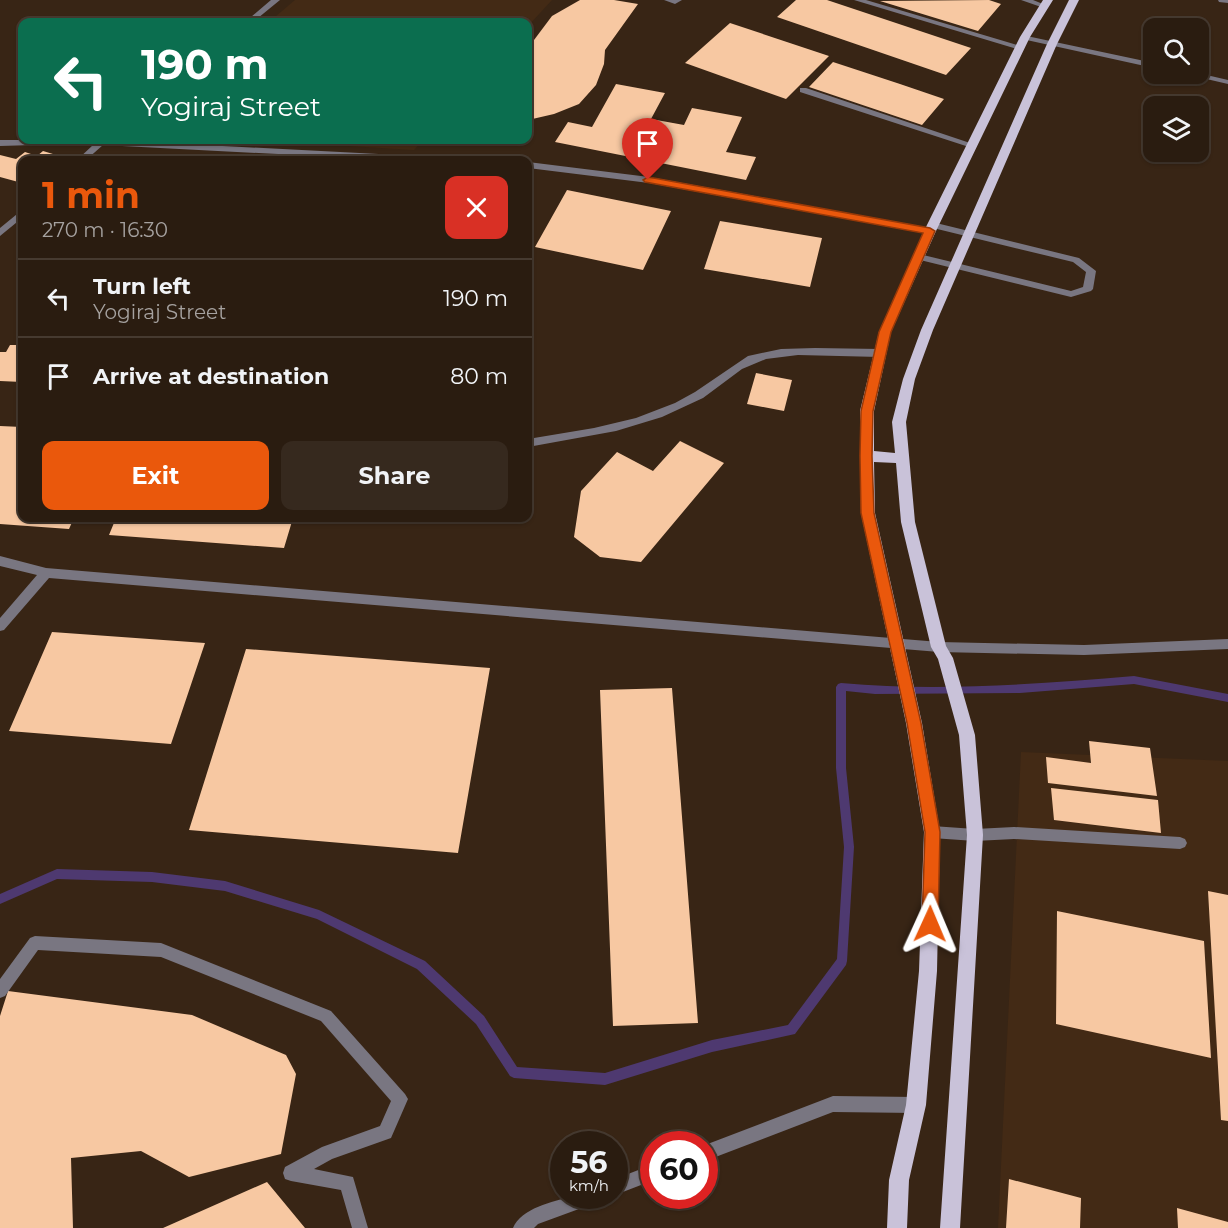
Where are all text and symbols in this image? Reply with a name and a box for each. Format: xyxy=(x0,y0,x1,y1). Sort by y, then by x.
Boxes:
map controls xyxy=(1143,18,1209,162)
button: search xyxy=(1143,18,1209,84)
text: 190 m xyxy=(141,38,269,90)
icon: left xyxy=(42,42,120,120)
text: Yogiraj Street xyxy=(141,90,321,123)
button: layers xyxy=(1143,96,1209,162)
pin xyxy=(622,118,673,180)
icon: arrive xyxy=(631,127,664,160)
text: 1 min xyxy=(42,173,140,217)
button: close xyxy=(445,176,508,239)
text: 270 m · 16:30 xyxy=(42,218,168,242)
text: Turn left xyxy=(93,273,191,300)
icon: left xyxy=(42,282,75,315)
text: 190 m xyxy=(443,285,508,312)
text: Yogiraj Street xyxy=(93,300,226,324)
icon: arrive xyxy=(42,360,75,393)
text: Arrive at destination xyxy=(93,363,329,390)
text: 80 m xyxy=(450,363,508,390)
button: Exit xyxy=(42,441,269,510)
button: Share xyxy=(281,441,508,510)
position arrow xyxy=(898,892,962,956)
speed limit sign: 60 xyxy=(640,1131,718,1209)
text: 56 xyxy=(571,1144,607,1181)
text: km/h xyxy=(569,1176,609,1195)

